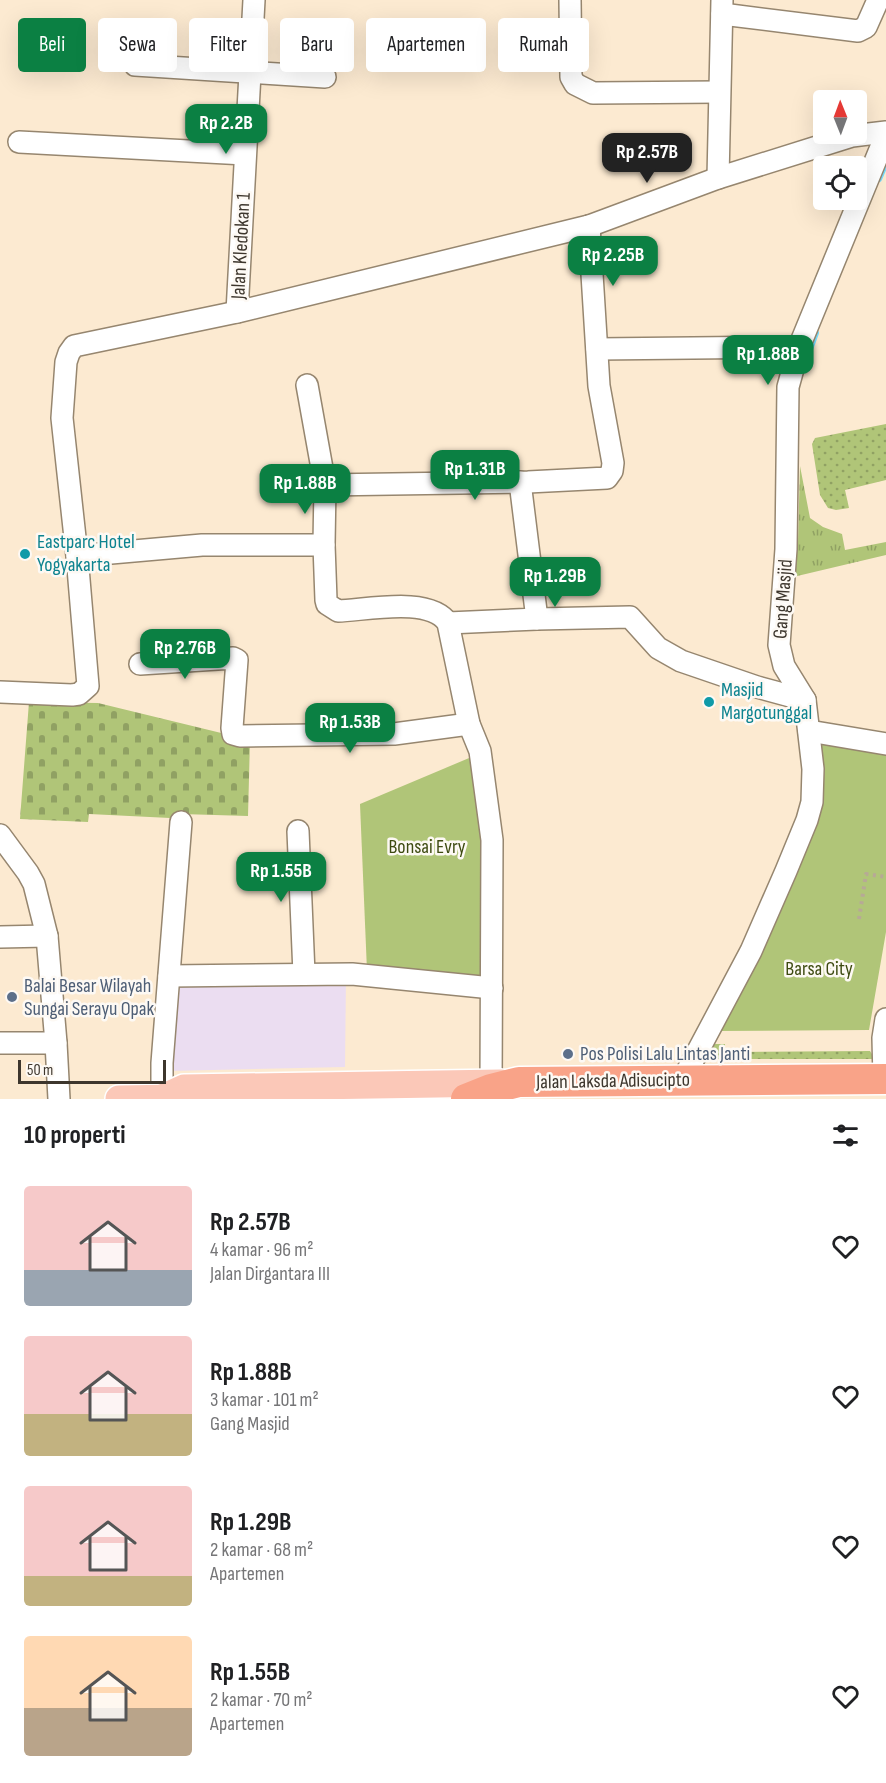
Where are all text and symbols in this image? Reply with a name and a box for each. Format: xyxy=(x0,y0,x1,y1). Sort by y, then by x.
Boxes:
chip: Beli xyxy=(18,18,86,72)
chip: Sewa xyxy=(98,18,177,72)
chip: Filter xyxy=(189,18,268,72)
chip: Baru xyxy=(280,18,354,72)
chip: Apartemen xyxy=(366,18,486,72)
chip: Rumah xyxy=(498,18,589,72)
north arrow xyxy=(813,90,867,144)
map controls xyxy=(813,90,867,210)
pin: Rp 2.2B xyxy=(171,104,281,155)
text: Rp 2.2B xyxy=(199,111,253,135)
pin: Rp 2.57B xyxy=(585,133,709,184)
text: Rp 2.57B xyxy=(616,140,678,164)
button: locate xyxy=(813,156,867,210)
street label: Jalan Kledokan 1 xyxy=(226,192,256,301)
pin: Rp 2.25B xyxy=(551,236,675,287)
text: Rp 2.25B xyxy=(582,243,644,267)
pin: Rp 1.88B xyxy=(706,335,830,386)
text: Rp 1.88B xyxy=(737,342,799,366)
pin: Rp 1.31B xyxy=(413,450,537,501)
text: Rp 1.31B xyxy=(445,457,506,481)
pin: Rp 1.88B xyxy=(243,464,367,515)
text: Rp 1.88B xyxy=(274,471,336,495)
place label: Eastparc Hotel Yogyakarta xyxy=(37,530,135,577)
marker: Eastparc Hotel Yogyakarta xyxy=(18,547,32,561)
pin: Rp 1.29B xyxy=(493,557,617,608)
street label: Gang Masjid xyxy=(768,558,798,640)
text: Rp 1.29B xyxy=(524,564,586,588)
pin: Rp 2.76B xyxy=(123,629,247,680)
text: Rp 2.76B xyxy=(154,636,216,660)
place label: Masjid Margotunggal xyxy=(721,678,812,725)
marker: Masjid Margotunggal xyxy=(702,695,716,709)
pin: Rp 1.53B xyxy=(288,703,412,754)
text: Rp 1.53B xyxy=(319,710,381,734)
park label: Bonsai Evry xyxy=(388,835,466,859)
pin: Rp 1.55B xyxy=(219,852,343,903)
text: Rp 1.55B xyxy=(250,859,312,883)
park label: Barsa City xyxy=(785,957,853,981)
place label: Balai Besar Wilayah Sungai Serayu Opak xyxy=(24,974,154,1021)
marker: Balai Besar Wilayah Sungai Serayu Opak xyxy=(5,990,19,1004)
place label: Pos Polisi Lalu Lintas Janti xyxy=(580,1042,750,1066)
marker: Pos Polisi Lalu Lintas Janti xyxy=(561,1047,575,1061)
scale bar xyxy=(18,1057,166,1084)
text: 50 m xyxy=(27,1061,53,1080)
street label: Jalan Laksda Adisucipto xyxy=(535,1068,690,1094)
icon: filters xyxy=(829,1119,862,1152)
text: 10 properti xyxy=(24,1120,126,1151)
text: Rp 2.57B xyxy=(210,1207,291,1238)
icon: home xyxy=(72,1210,144,1282)
icon: heart xyxy=(829,1230,862,1263)
text: 4 kamar · 96 m² xyxy=(210,1238,313,1262)
text: Jalan Dirgantara III xyxy=(210,1262,330,1286)
text: Rp 1.88B xyxy=(210,1357,292,1388)
icon: home xyxy=(72,1360,144,1432)
icon: heart xyxy=(829,1380,862,1413)
text: 3 kamar · 101 m² xyxy=(210,1388,319,1412)
text: Gang Masjid xyxy=(210,1412,290,1436)
text: Rp 1.29B xyxy=(210,1507,291,1538)
icon: home xyxy=(72,1510,144,1582)
icon: heart xyxy=(829,1530,862,1563)
text: 2 kamar · 68 m² xyxy=(210,1538,313,1562)
text: Apartemen xyxy=(210,1562,284,1586)
text: Rp 1.55B xyxy=(210,1657,290,1688)
icon: home xyxy=(72,1660,144,1732)
icon: heart xyxy=(829,1680,862,1713)
text: 2 kamar · 70 m² xyxy=(210,1688,312,1712)
text: Apartemen xyxy=(210,1712,284,1736)

